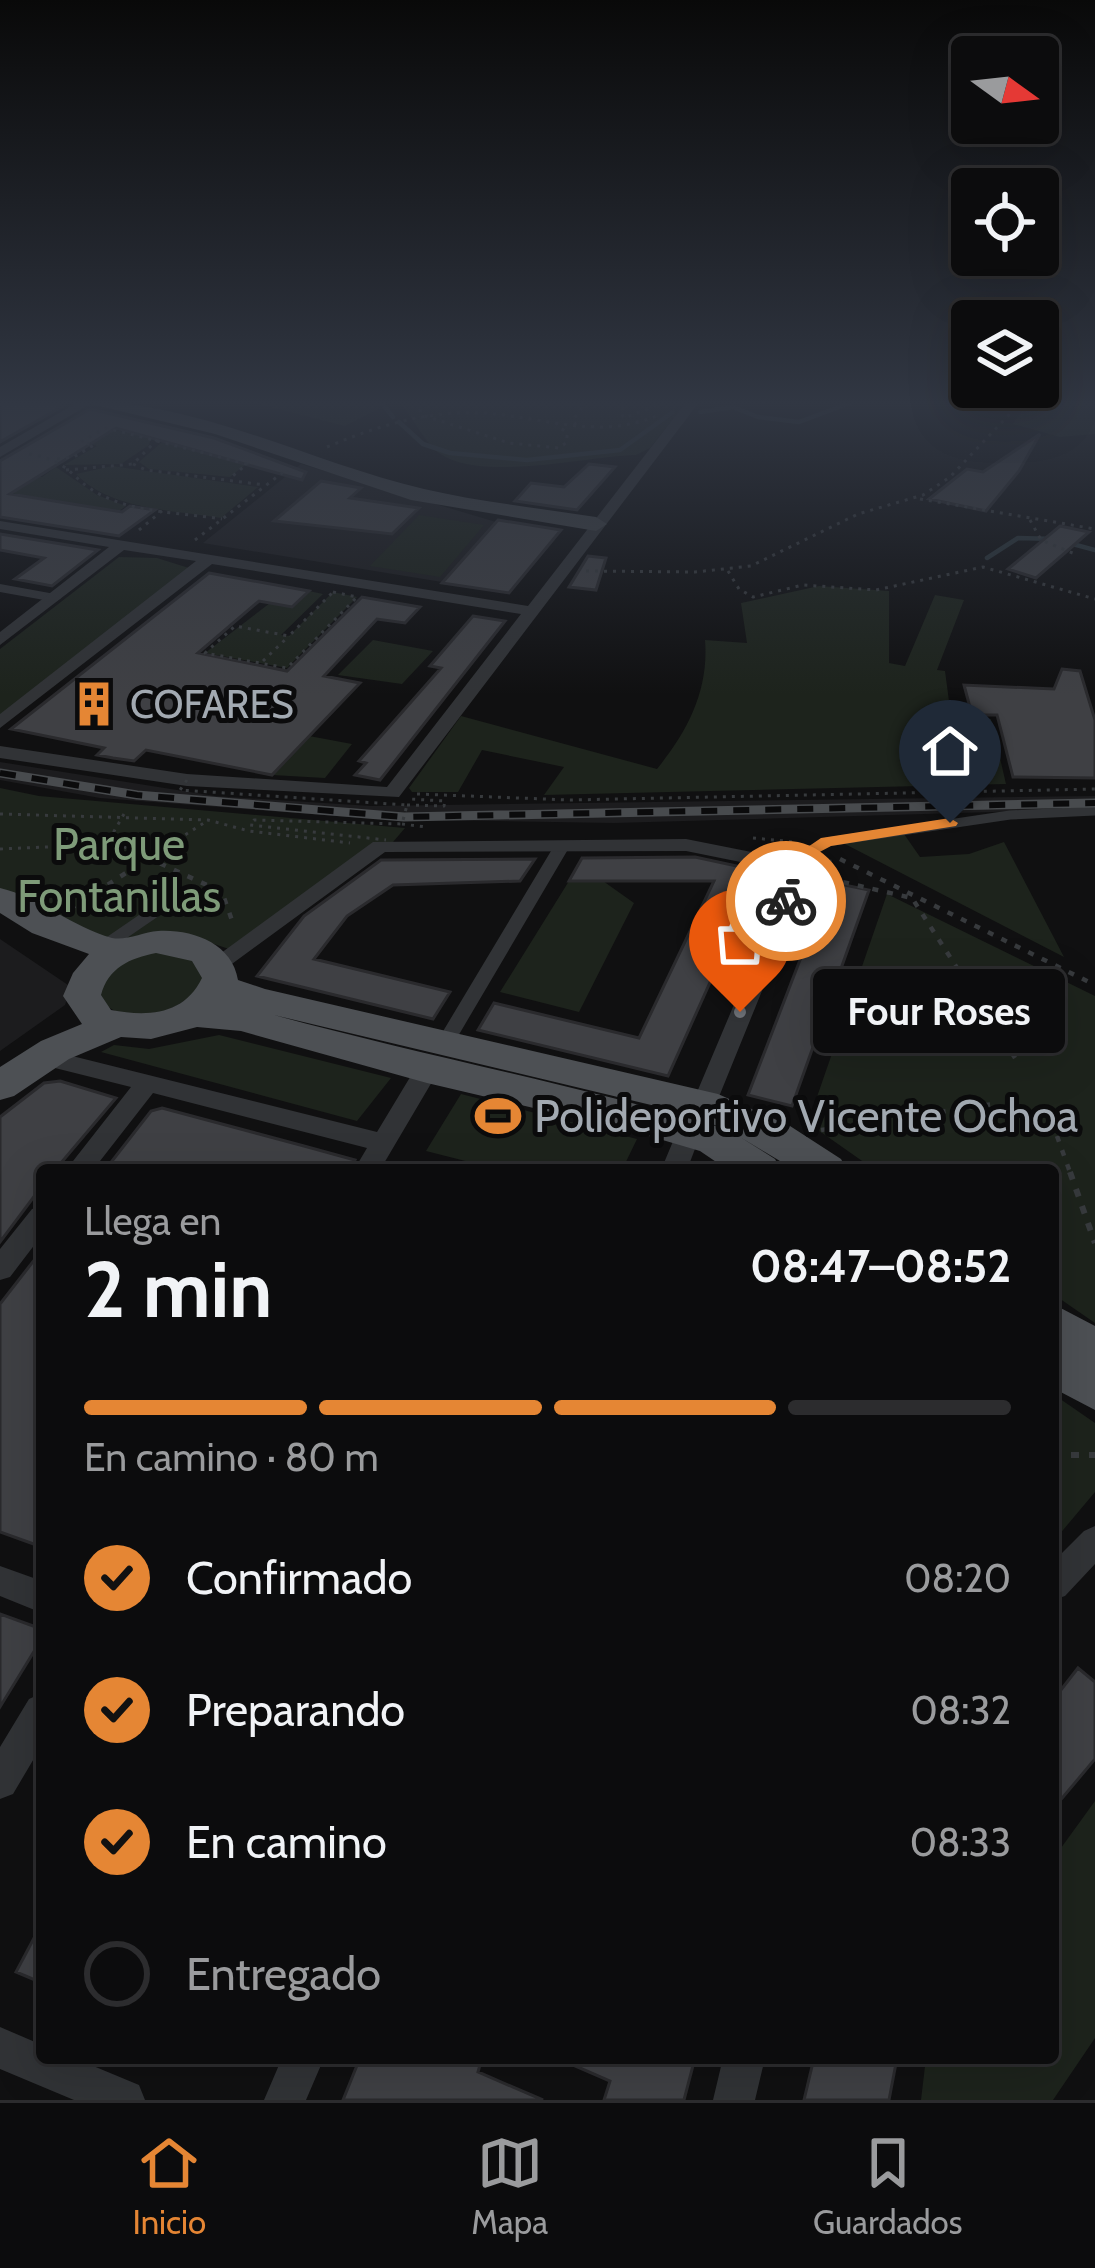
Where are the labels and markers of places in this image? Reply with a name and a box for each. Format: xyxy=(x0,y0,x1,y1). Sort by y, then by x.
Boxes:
building icon: COFARES xyxy=(69,679,119,729)
place label: COFARES xyxy=(130,680,294,728)
pin xyxy=(899,700,1001,823)
pin xyxy=(689,889,791,1012)
callout: Four Roses xyxy=(812,970,1064,1054)
place label: Polideportivo Vicente Ochoa xyxy=(534,1089,1078,1143)
sports icon: Polideportivo Vicente Ochoa xyxy=(473,1091,523,1141)

